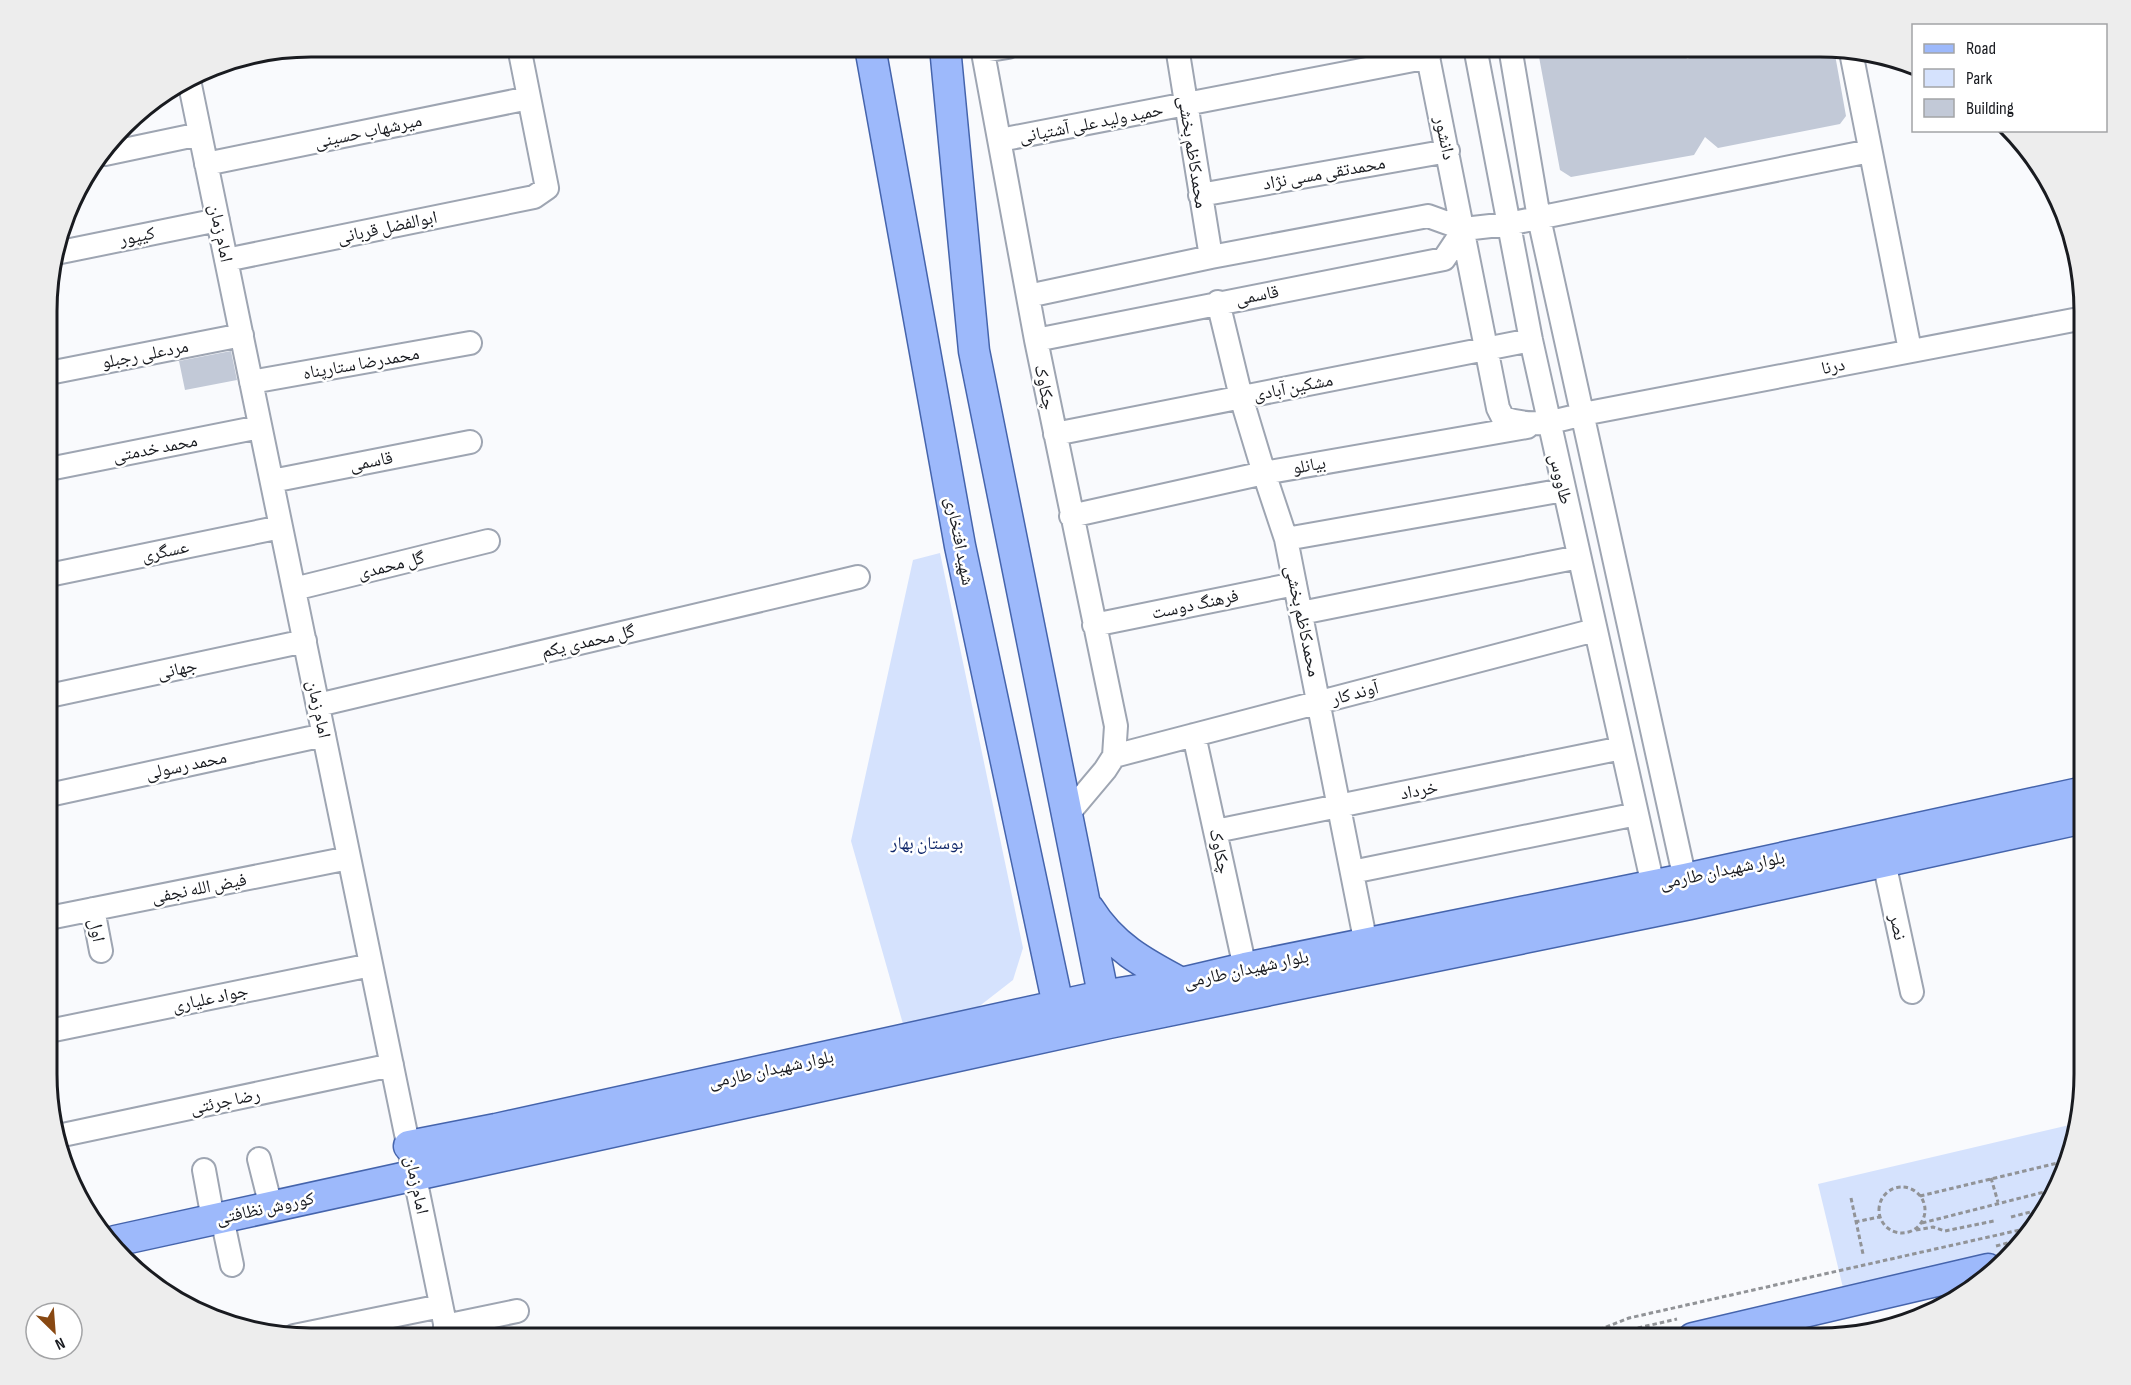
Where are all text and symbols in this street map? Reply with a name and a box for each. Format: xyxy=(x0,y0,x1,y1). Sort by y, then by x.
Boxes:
legend xyxy=(1912,24,2107,132)
text: Road xyxy=(1966,38,1996,59)
text: Park xyxy=(1966,68,1992,89)
street label: محمدکاظم بخشی xyxy=(1172,94,1212,210)
text: Building xyxy=(1966,98,2014,119)
street label: حمید ولید علی آشتیانی xyxy=(1017,99,1165,148)
street label: میرشهاب حسینی xyxy=(312,110,424,153)
street label: دانشور xyxy=(1429,113,1459,162)
street label: محمدتقی مسی نژاد xyxy=(1261,152,1387,195)
street label: امام زمان xyxy=(203,202,237,264)
street label: ابوالفضل قربانی xyxy=(335,207,439,248)
street label: کیپور xyxy=(116,222,157,251)
street label: قاسمی xyxy=(1234,281,1281,310)
street label: مردعلی رجبلو xyxy=(100,336,190,373)
street label: محمدرضا ستارپناه xyxy=(301,343,421,384)
street label: درنا xyxy=(1819,354,1847,379)
street label: چکاوک xyxy=(1029,363,1060,412)
street label: مشکین آبادی xyxy=(1252,369,1335,405)
street label: محمد خدمتی xyxy=(111,430,199,467)
street label: قاسمی xyxy=(348,447,395,476)
street label: بیانلو xyxy=(1291,452,1328,479)
street label: طاووس xyxy=(1544,452,1577,507)
street label: شهید افتخاری xyxy=(941,495,978,587)
street label: عسگری xyxy=(140,536,191,567)
street label: گل محمدی xyxy=(355,547,427,584)
street label: محمدکاظم بخشی xyxy=(1279,563,1325,679)
street label: فرهنگ دوست xyxy=(1150,585,1241,624)
street label: گل محمدی یکم xyxy=(539,620,638,663)
street label: جهانی xyxy=(155,655,199,684)
street label: آوند کار xyxy=(1328,677,1381,710)
street label: امام زمان xyxy=(301,678,335,740)
street label: محمد رسولی xyxy=(144,747,229,784)
street label: خرداد xyxy=(1398,777,1440,804)
street label: چکاوک xyxy=(1204,827,1235,876)
park label: بوستان بهار xyxy=(890,833,964,854)
street label: بلوار شهیدان طارمی xyxy=(1658,847,1787,894)
street label: فیض الله نجفی xyxy=(150,869,248,908)
street label: نصر xyxy=(1884,911,1911,942)
street label: اول xyxy=(84,917,109,944)
street label: بلوار شهیدان طارمی xyxy=(1182,946,1311,993)
street label: جواد علیاری xyxy=(170,980,250,1017)
street label: بلوار شهیدان طارمی xyxy=(707,1046,836,1093)
street label: رضا جرئتی xyxy=(188,1084,262,1119)
street label: امام زمان xyxy=(399,1154,433,1216)
street label: کوروش نظافتی xyxy=(214,1188,317,1229)
north arrow xyxy=(24,1301,84,1361)
text: N xyxy=(52,1333,68,1354)

